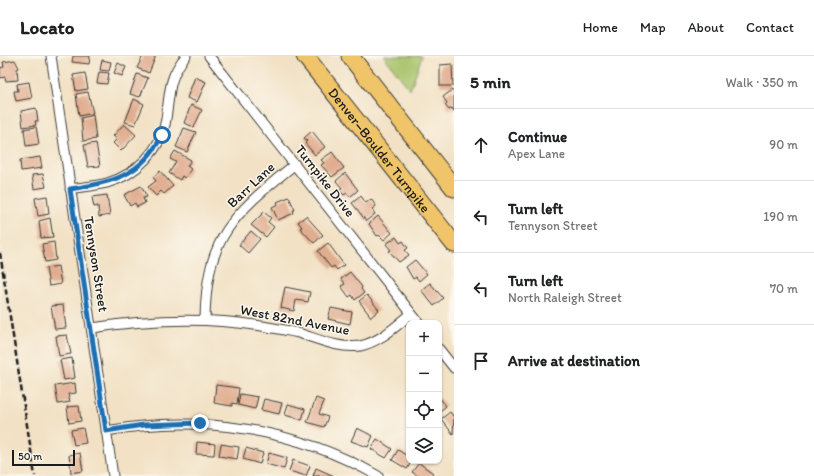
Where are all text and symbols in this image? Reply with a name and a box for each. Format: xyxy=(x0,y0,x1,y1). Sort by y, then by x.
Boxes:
text: Locato xyxy=(20,16,74,39)
text: Home xyxy=(583,19,618,36)
text: Map xyxy=(640,19,666,36)
text: About xyxy=(688,19,724,36)
text: Contact xyxy=(746,19,794,36)
text: 5 min xyxy=(470,72,510,92)
text: Walk · 350 m xyxy=(726,75,798,90)
street label: Denver–Boulder Turnpike xyxy=(325,84,434,216)
route start xyxy=(153,126,171,144)
text: Continue xyxy=(508,128,567,146)
icon: ahead xyxy=(470,134,492,156)
text: 90 m xyxy=(769,137,798,152)
street label: Turnpike Drive xyxy=(292,141,359,221)
text: Apex Lane xyxy=(508,146,565,161)
street label: Barr Lane xyxy=(224,159,279,211)
text: Turn left xyxy=(508,200,563,218)
icon: left xyxy=(470,206,492,228)
text: 190 m xyxy=(763,209,798,224)
street label: Tennyson Street xyxy=(80,215,112,313)
text: Tennyson Street xyxy=(508,218,598,233)
text: Turn left xyxy=(508,272,563,290)
icon: left xyxy=(470,278,492,300)
text: 70 m xyxy=(770,281,798,296)
text: North Raleigh Street xyxy=(508,290,622,305)
street label: West 82nd Avenue xyxy=(239,301,351,339)
map controls xyxy=(406,320,442,464)
button: + xyxy=(406,320,442,356)
icon: arrive xyxy=(470,350,492,372)
text: Arrive at destination xyxy=(508,352,640,370)
button: − xyxy=(406,356,442,392)
button: locate xyxy=(406,392,442,428)
route end xyxy=(191,414,209,432)
button: layers xyxy=(406,428,442,464)
scale bar xyxy=(12,448,75,467)
text: 50 m xyxy=(18,450,42,463)

